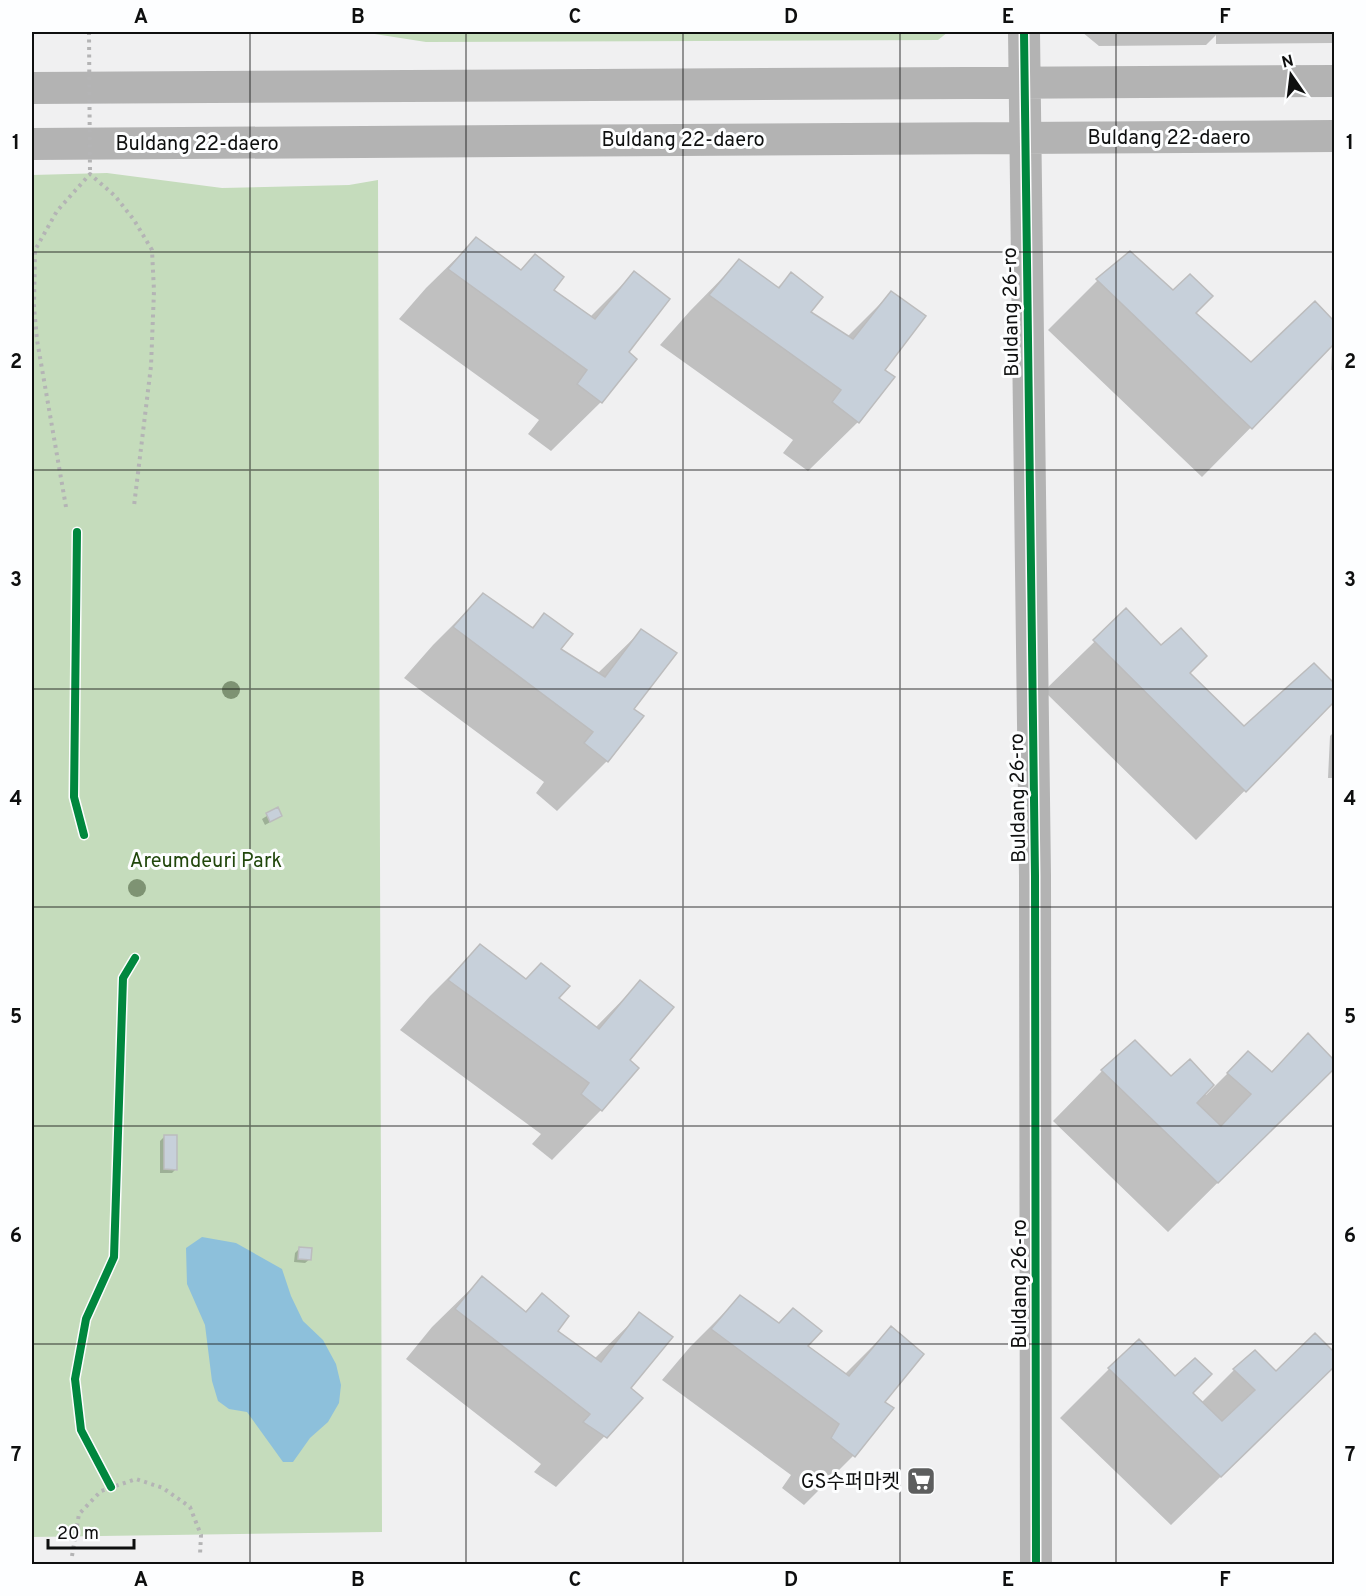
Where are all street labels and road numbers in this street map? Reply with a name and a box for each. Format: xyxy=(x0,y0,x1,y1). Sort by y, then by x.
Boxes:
street label: Buldang 22-daero xyxy=(1087,126,1251,152)
street label: Buldang 22-daero xyxy=(601,128,765,154)
street label: Buldang 22-daero xyxy=(115,132,279,158)
street label: Buldang 26-ro xyxy=(998,247,1026,377)
street label: Buldang 26-ro xyxy=(1005,733,1033,863)
street label: Buldang 26-ro xyxy=(1008,1219,1034,1349)

